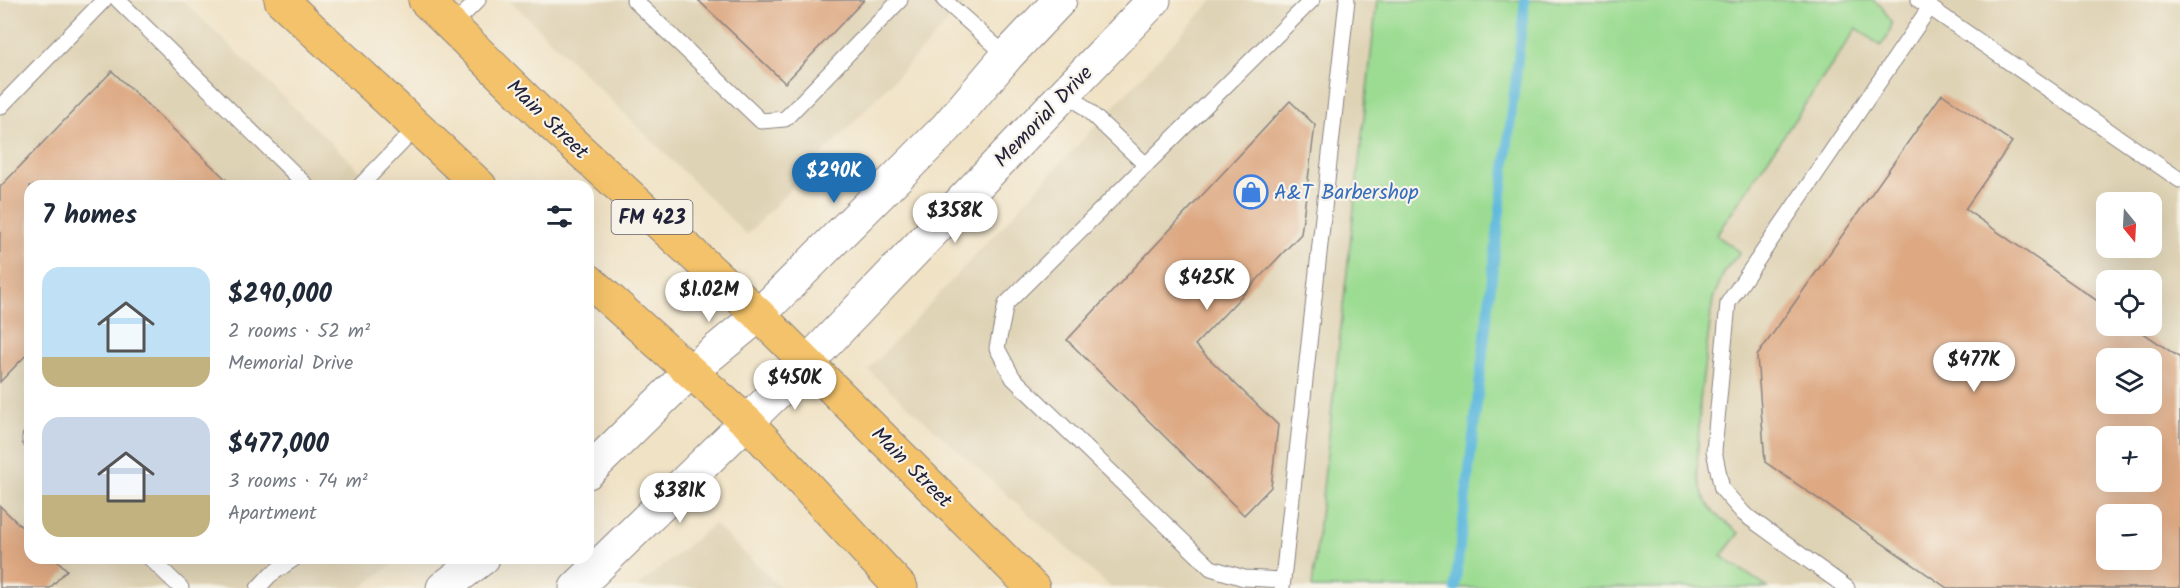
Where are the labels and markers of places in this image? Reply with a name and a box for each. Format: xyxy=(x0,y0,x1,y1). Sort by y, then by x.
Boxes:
pin: $290K xyxy=(792,153,876,204)
shop icon: A&T Barbershop xyxy=(1233,174,1269,210)
place label: A&T Barbershop xyxy=(1274,177,1419,210)
pin: $358K xyxy=(913,193,997,244)
pin: $425K xyxy=(1165,260,1249,311)
pin: $1.02M xyxy=(660,272,758,323)
pin: $477K xyxy=(1932,342,2016,393)
pin: $450K xyxy=(753,360,837,411)
pin: $381K xyxy=(638,473,722,524)

